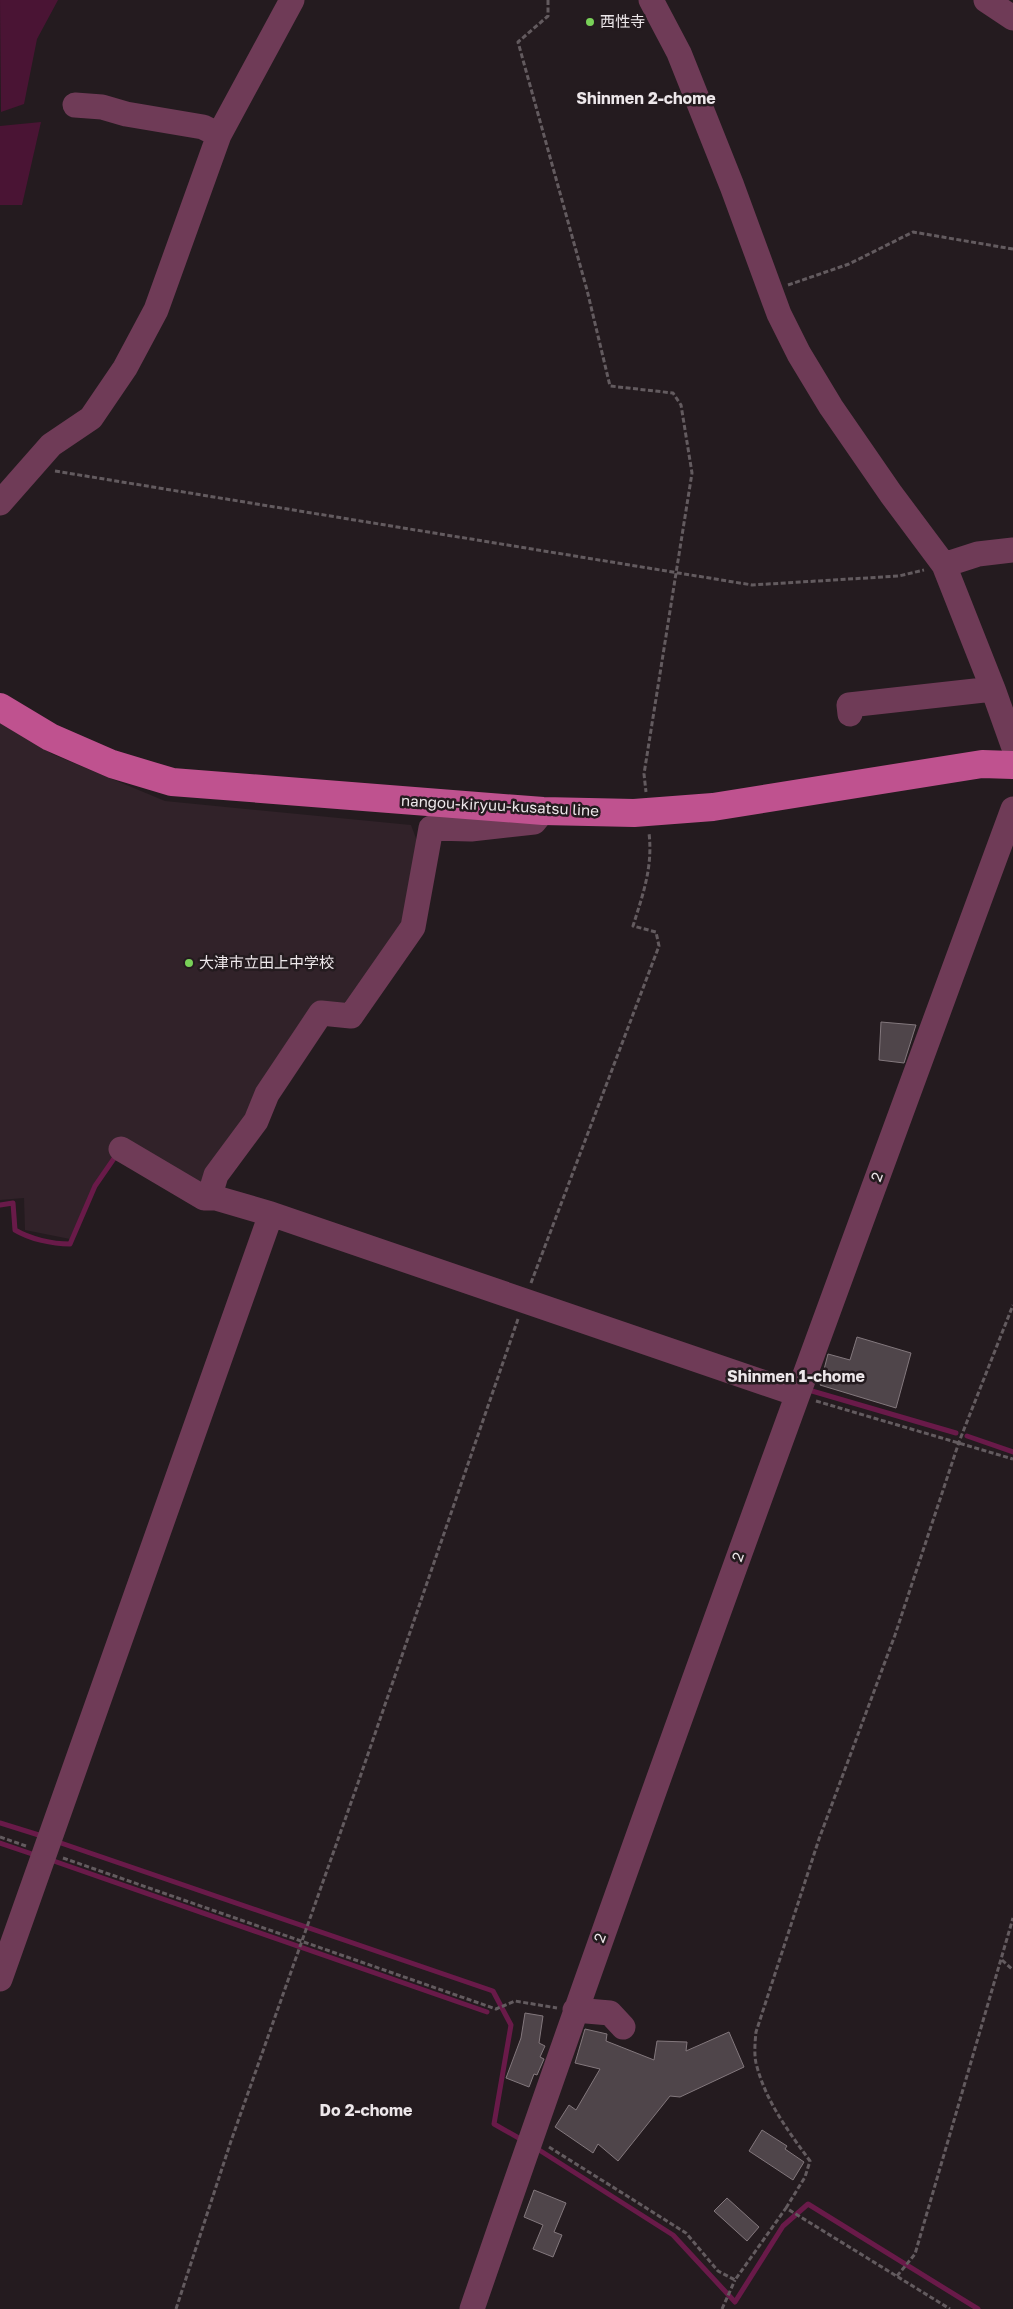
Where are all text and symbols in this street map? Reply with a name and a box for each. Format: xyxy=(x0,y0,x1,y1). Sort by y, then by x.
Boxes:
place label: 西性寺 xyxy=(600,12,645,30)
marker: 西性寺 xyxy=(584,16,596,28)
district label: Shinmen 2-chome xyxy=(576,88,716,108)
street label: nangou-kiryuu-kusatsu line xyxy=(401,791,600,819)
place label: 大津市立田上中学校 xyxy=(199,953,334,971)
marker: 大津市立田上中学校 xyxy=(183,957,195,969)
street label: 2 xyxy=(866,1169,886,1184)
district label: Shinmen 1-chome xyxy=(727,1366,865,1386)
street label: 2 xyxy=(727,1549,747,1564)
street label: 2 xyxy=(589,1930,609,1945)
district label: Do 2-chome xyxy=(320,2100,412,2120)

